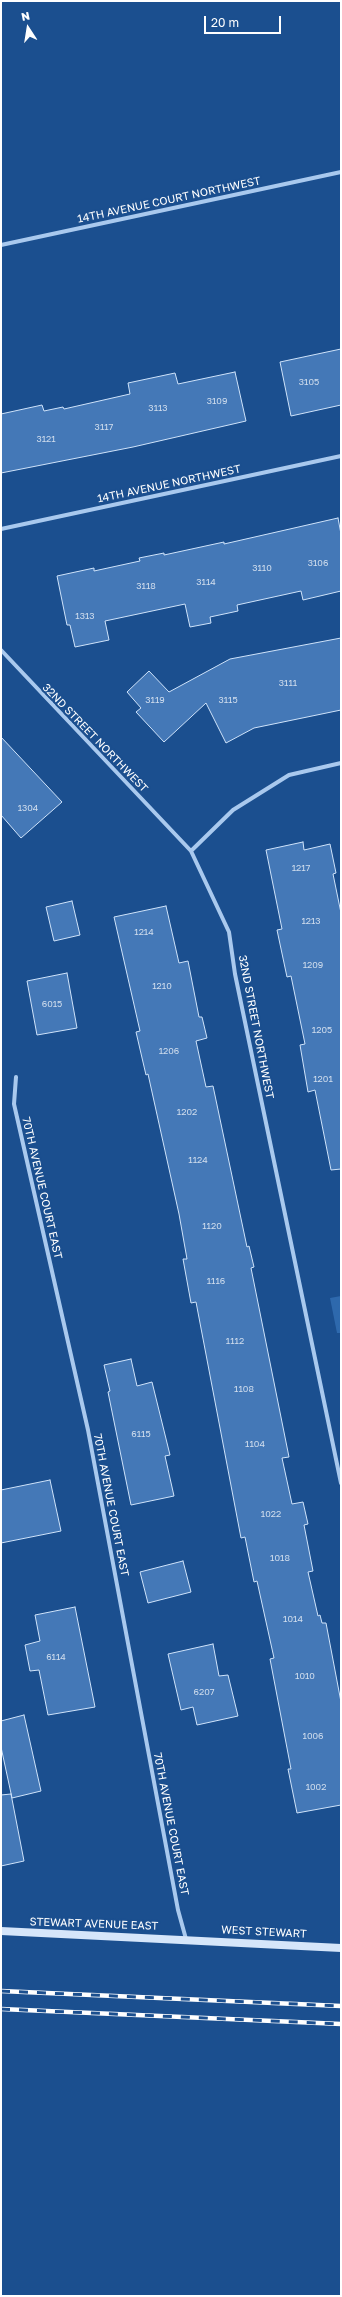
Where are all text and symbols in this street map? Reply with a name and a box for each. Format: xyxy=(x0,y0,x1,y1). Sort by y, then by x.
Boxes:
north arrow xyxy=(8,8,48,48)
scale bar xyxy=(206,8,283,34)
text: N xyxy=(20,9,31,23)
text: 20 m xyxy=(211,15,239,30)
street label: 14TH AVENUE COURT NORTHWEST xyxy=(76,174,262,226)
house number: 3105 xyxy=(299,377,319,387)
house number: 3109 xyxy=(207,396,227,406)
house number: 3113 xyxy=(148,403,168,413)
house number: 3117 xyxy=(95,422,113,432)
house number: 3121 xyxy=(36,434,56,444)
street label: 14TH AVENUE NORTHWEST xyxy=(96,462,242,506)
house number: 3106 xyxy=(308,558,328,568)
house number: 3110 xyxy=(252,563,272,573)
house number: 3114 xyxy=(196,577,216,587)
house number: 3118 xyxy=(136,581,156,591)
house number: 1313 xyxy=(75,611,95,621)
house number: 3111 xyxy=(279,678,297,688)
street label: 32ND STREET NORTHWEST xyxy=(40,681,150,795)
house number: 3119 xyxy=(145,695,165,705)
house number: 3115 xyxy=(218,695,238,705)
house number: 1304 xyxy=(18,803,38,813)
house number: 1217 xyxy=(292,863,310,873)
house number: 1213 xyxy=(301,916,321,926)
house number: 1214 xyxy=(134,927,154,937)
street label: 32ND STREET NORTHWEST xyxy=(236,954,276,1100)
house number: 1209 xyxy=(303,960,323,970)
house number: 1210 xyxy=(152,981,172,991)
house number: 6015 xyxy=(42,999,62,1009)
house number: 1205 xyxy=(312,1025,332,1035)
house number: 1206 xyxy=(159,1046,179,1056)
house number: 1201 xyxy=(313,1074,333,1084)
house number: 1202 xyxy=(177,1107,197,1117)
street label: 70TH AVENUE COURT EAST xyxy=(19,1116,65,1260)
house number: 1124 xyxy=(188,1155,208,1165)
house number: 1120 xyxy=(202,1221,222,1231)
house number: 1116 xyxy=(207,1276,225,1286)
house number: 1112 xyxy=(226,1336,244,1346)
house number: 1108 xyxy=(234,1384,254,1394)
house number: 6115 xyxy=(131,1429,151,1439)
street label: 70TH AVENUE COURT EAST xyxy=(91,1432,131,1578)
house number: 1104 xyxy=(245,1439,265,1449)
house number: 1022 xyxy=(261,1509,281,1519)
house number: 1018 xyxy=(270,1553,290,1563)
house number: 1014 xyxy=(283,1614,303,1624)
house number: 6114 xyxy=(46,1652,66,1662)
house number: 1010 xyxy=(295,1671,315,1681)
house number: 6207 xyxy=(193,1687,215,1697)
house number: 1006 xyxy=(303,1731,323,1741)
street label: 70TH AVENUE COURT EAST xyxy=(151,1751,191,1897)
house number: 1002 xyxy=(306,1782,326,1792)
street label: STEWART AVENUE EAST xyxy=(29,1915,159,1933)
street label: WEST STEWART xyxy=(221,1923,307,1941)

